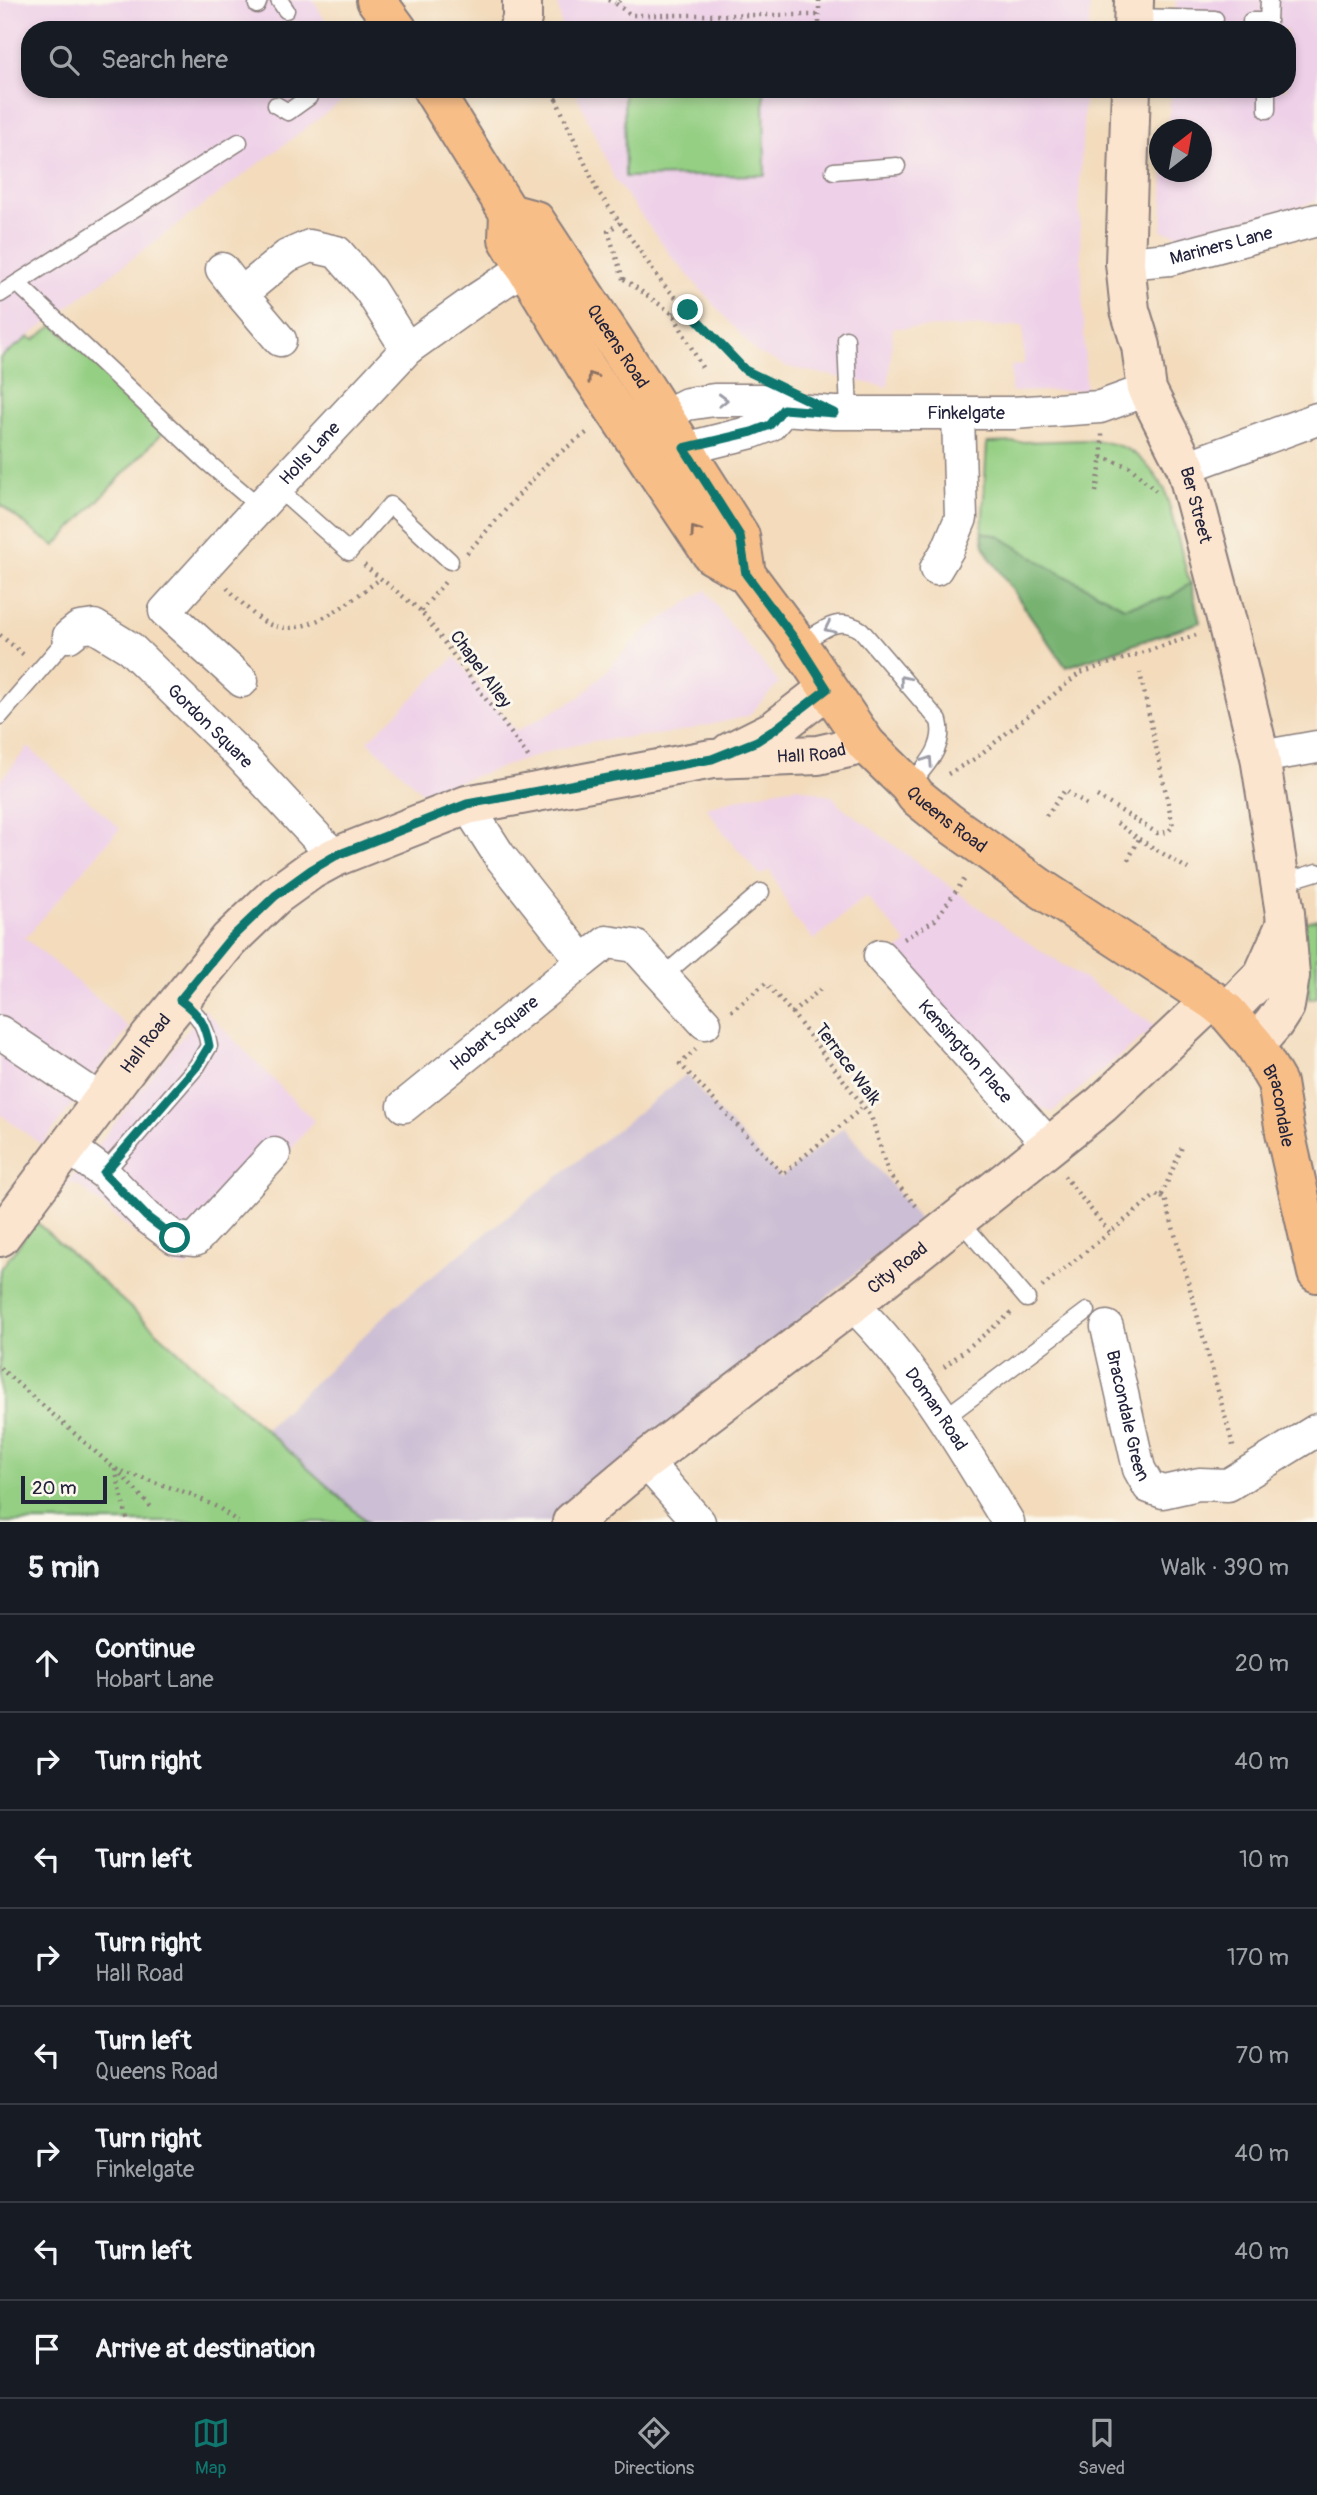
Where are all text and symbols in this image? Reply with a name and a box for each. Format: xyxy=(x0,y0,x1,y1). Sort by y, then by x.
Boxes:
search box xyxy=(21,21,1296,98)
icon: search xyxy=(45,41,83,79)
text: Search here xyxy=(101,44,228,76)
north arrow xyxy=(1149,119,1212,182)
street label: Mariners Lane xyxy=(1167,221,1275,271)
route end xyxy=(672,294,703,325)
street label: Queens Road xyxy=(581,300,654,393)
one-way arrow xyxy=(588,372,600,385)
one-way arrow xyxy=(718,392,729,407)
street label: Finkelgate xyxy=(927,402,1005,425)
street label: Holls Lane xyxy=(275,417,345,490)
street label: Ber Street xyxy=(1174,464,1217,547)
one-way arrow xyxy=(691,526,703,539)
one-way arrow xyxy=(824,619,836,633)
street label: Chapel Alley xyxy=(445,626,517,713)
one-way arrow xyxy=(900,676,912,689)
street label: Gordon Square xyxy=(162,679,258,773)
street label: Hall Road xyxy=(776,738,848,769)
one-way arrow xyxy=(920,756,933,769)
street label: Queens Road xyxy=(901,782,991,858)
street label: Hobart Square xyxy=(446,991,543,1076)
street label: Kensington Place xyxy=(913,995,1017,1108)
street label: Hall Road xyxy=(116,1009,176,1078)
street label: Terrace Walk xyxy=(809,1019,886,1110)
street label: Bracondale xyxy=(1257,1060,1299,1149)
route start xyxy=(159,1222,190,1253)
street label: City Road xyxy=(863,1237,932,1299)
street label: Bracondale Green xyxy=(1101,1348,1155,1486)
street label: Doman Road xyxy=(900,1363,972,1455)
scale bar xyxy=(21,1473,107,1505)
text: 20 m xyxy=(32,1476,77,1500)
text: 5 min xyxy=(28,1549,99,1586)
text: Walk · 390 m xyxy=(1160,1553,1289,1582)
text: Continue xyxy=(95,1633,195,1665)
icon: ahead xyxy=(28,1644,66,1682)
text: 20 m xyxy=(1235,1649,1289,1678)
text: Hobart Lane xyxy=(95,1665,214,1694)
icon: right xyxy=(28,1742,66,1780)
text: Turn right xyxy=(95,1745,201,1777)
text: 40 m xyxy=(1235,1747,1289,1776)
icon: left xyxy=(28,1840,66,1878)
text: Turn left xyxy=(95,1843,191,1875)
text: 10 m xyxy=(1239,1845,1289,1874)
text: Turn right xyxy=(95,1927,201,1959)
icon: right xyxy=(28,1938,66,1976)
text: 170 m xyxy=(1227,1943,1289,1972)
text: Hall Road xyxy=(95,1959,184,1988)
text: Turn left xyxy=(95,2025,191,2057)
icon: left xyxy=(28,2036,66,2074)
text: 70 m xyxy=(1236,2041,1289,2070)
text: Queens Road xyxy=(95,2057,218,2086)
text: Turn right xyxy=(95,2123,201,2155)
icon: right xyxy=(28,2134,66,2172)
text: 40 m xyxy=(1235,2139,1289,2168)
text: Finkelgate xyxy=(95,2155,194,2184)
icon: left xyxy=(28,2232,66,2270)
text: Turn left xyxy=(95,2235,191,2267)
text: 40 m xyxy=(1235,2237,1289,2266)
icon: arrive xyxy=(28,2330,66,2368)
text: Arrive at destination xyxy=(95,2333,315,2365)
tab: Map xyxy=(192,2414,230,2480)
tab: Directions xyxy=(614,2414,694,2480)
tab: Saved xyxy=(1078,2414,1125,2480)

